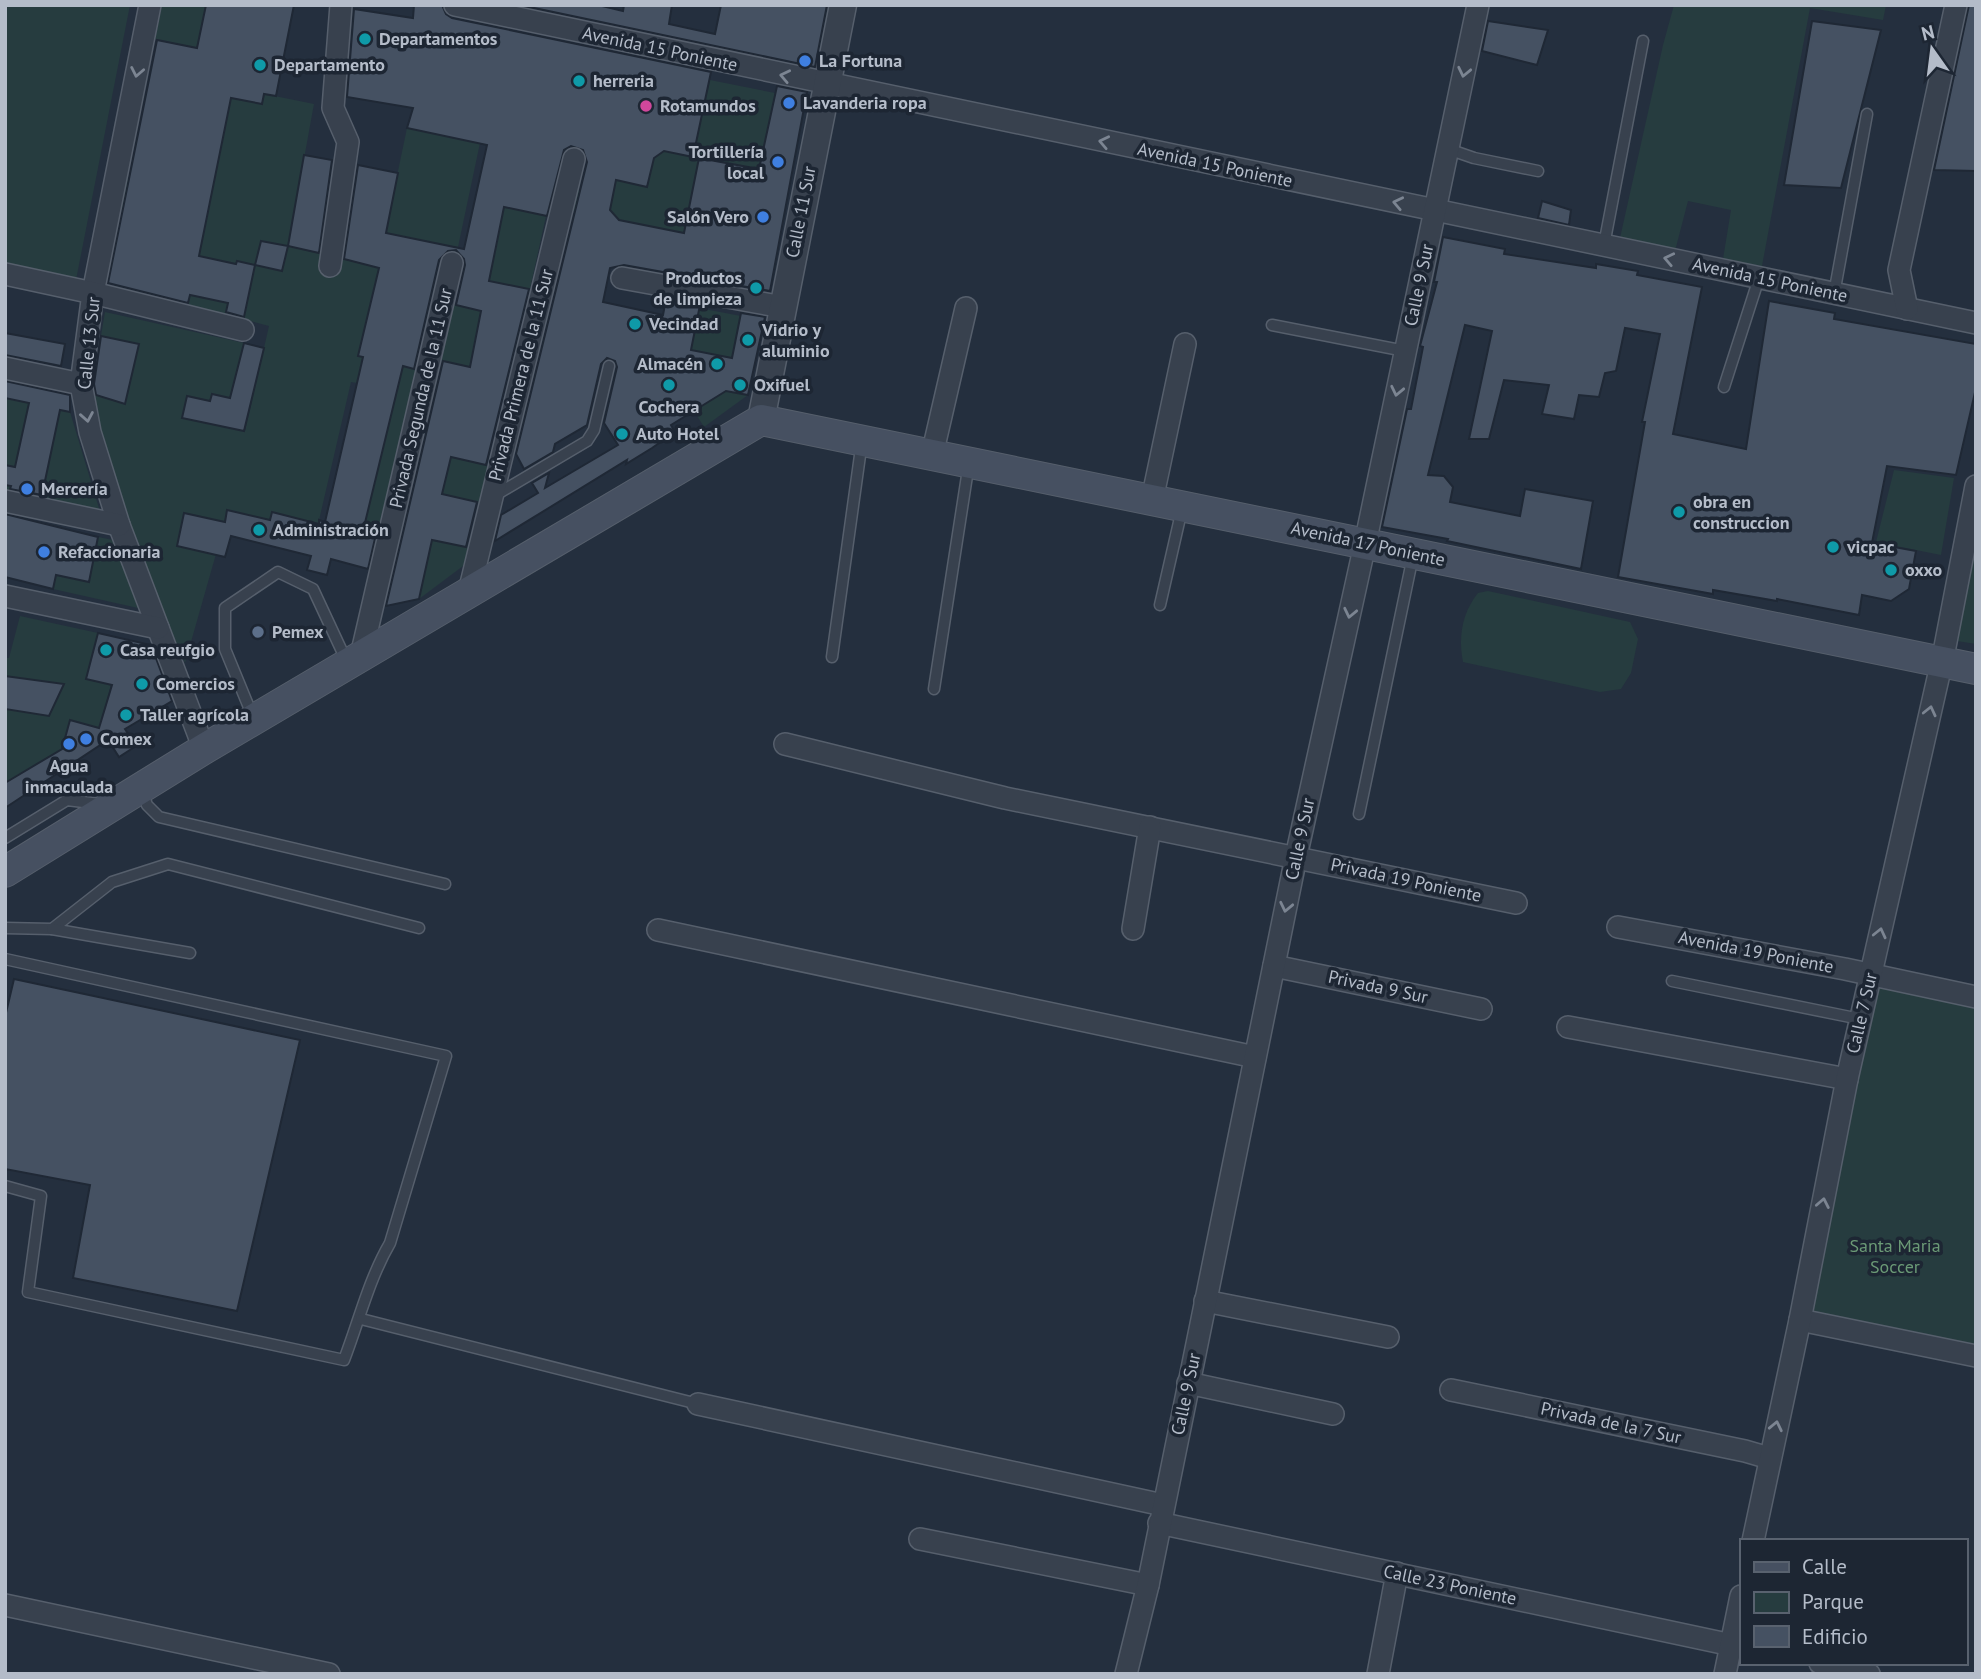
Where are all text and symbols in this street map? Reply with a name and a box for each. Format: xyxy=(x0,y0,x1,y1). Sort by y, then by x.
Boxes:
north arrow xyxy=(1897,14,1967,84)
text: N xyxy=(1919,19,1937,46)
street label: Avenida 15 Poniente xyxy=(581,21,740,76)
place label: Departamentos xyxy=(379,27,498,50)
marker: Departamentos xyxy=(357,31,373,47)
place label: La Fortuna xyxy=(819,49,902,72)
place label: Departamento xyxy=(274,53,385,76)
marker: La Fortuna xyxy=(797,53,813,69)
marker: Departamento xyxy=(252,57,268,73)
one-way arrow xyxy=(130,66,145,78)
one-way arrow xyxy=(1457,66,1472,78)
place label: herreria xyxy=(593,69,654,92)
one-way arrow xyxy=(779,69,791,84)
marker: herreria xyxy=(571,73,587,89)
place label: Lavanderia ropa xyxy=(803,91,927,114)
place label: Rotamundos xyxy=(660,94,756,117)
marker: Lavanderia ropa xyxy=(781,95,797,111)
marker: Rotamundos xyxy=(638,98,654,114)
one-way arrow xyxy=(1098,135,1110,150)
street label: Avenida 15 Poniente xyxy=(1136,137,1295,192)
place label: Tortillería local xyxy=(689,140,765,184)
marker: Tortillería local xyxy=(770,154,786,170)
street label: Calle 11 Sur xyxy=(780,164,821,260)
one-way arrow xyxy=(1392,196,1404,211)
place label: Salón Vero xyxy=(667,205,749,228)
marker: Salón Vero xyxy=(755,209,771,225)
street label: Calle 9 Sur xyxy=(1399,242,1438,328)
one-way arrow xyxy=(1663,252,1675,267)
street label: Avenida 15 Poniente xyxy=(1691,252,1850,307)
street label: Privada Primera de la 11 Sur xyxy=(483,266,558,483)
place label: Productos de limpieza xyxy=(653,266,742,310)
marker: Productos de limpieza xyxy=(748,280,764,296)
street label: Privada Segunda de la 11 Sur xyxy=(384,286,457,510)
street label: Calle 13 Sur xyxy=(72,295,105,390)
place label: Vecindad xyxy=(648,312,718,335)
marker: Vecindad xyxy=(627,316,643,332)
place label: Vidrio y aluminio xyxy=(761,318,830,362)
marker: Vidrio y aluminio xyxy=(740,332,756,348)
place label: Almacén xyxy=(637,352,703,375)
marker: Almacén xyxy=(709,356,725,372)
place label: Oxifuel xyxy=(754,373,810,396)
marker: Cochera xyxy=(661,377,677,393)
marker: Oxifuel xyxy=(732,377,748,393)
one-way arrow xyxy=(1390,385,1405,397)
place label: Cochera xyxy=(638,395,700,418)
one-way arrow xyxy=(79,411,94,423)
place label: Auto Hotel xyxy=(636,422,720,445)
marker: Auto Hotel xyxy=(614,426,630,442)
place label: Mercería xyxy=(41,477,108,500)
marker: Mercería xyxy=(19,481,35,497)
place label: obra en construccion xyxy=(1693,490,1789,534)
marker: obra en construccion xyxy=(1671,504,1687,520)
street label: Avenida 17 Poniente xyxy=(1289,516,1447,571)
place label: Administración xyxy=(273,518,389,541)
marker: Administración xyxy=(251,522,267,538)
place label: vicpac xyxy=(1846,535,1895,558)
marker: vicpac xyxy=(1825,539,1841,555)
place label: Refaccionaria xyxy=(58,540,161,563)
marker: Refaccionaria xyxy=(36,544,52,560)
place label: oxxo xyxy=(1905,558,1943,581)
marker: oxxo xyxy=(1883,562,1899,578)
one-way arrow xyxy=(1343,607,1358,619)
place label: Pemex xyxy=(272,620,324,643)
marker: Pemex xyxy=(250,624,266,640)
place label: Casa reufgio xyxy=(120,638,215,661)
marker: Casa reufgio xyxy=(98,642,114,658)
place label: Comercios xyxy=(156,672,235,695)
marker: Comercios xyxy=(134,676,150,692)
place label: Taller agrícola xyxy=(140,703,249,726)
one-way arrow xyxy=(1922,705,1937,717)
marker: Taller agrícola xyxy=(118,707,134,723)
place label: Comex xyxy=(100,727,152,750)
marker: Comex xyxy=(78,731,94,747)
marker: Agua inmaculada xyxy=(61,736,77,752)
place label: Agua inmaculada xyxy=(25,754,113,798)
street label: Calle 9 Sur xyxy=(1280,796,1319,882)
street label: Privada 19 Poniente xyxy=(1329,852,1484,907)
one-way arrow xyxy=(1279,901,1294,913)
street label: Avenida 19 Poniente xyxy=(1676,925,1836,978)
one-way arrow xyxy=(1872,927,1886,939)
street label: Privada 9 Sur xyxy=(1326,965,1430,1008)
street label: Calle 7 Sur xyxy=(1841,970,1882,1056)
one-way arrow xyxy=(1814,1197,1829,1209)
park label: Santa Maria Soccer xyxy=(1849,1234,1941,1278)
street label: Calle 9 Sur xyxy=(1166,1351,1205,1437)
street label: Privada de la 7 Sur xyxy=(1539,1396,1683,1449)
one-way arrow xyxy=(1768,1420,1783,1432)
legend xyxy=(1740,1539,1967,1665)
text: Calle xyxy=(1802,1553,1847,1580)
street label: Calle 23 Poniente xyxy=(1381,1559,1519,1610)
text: Parque xyxy=(1802,1588,1864,1615)
text: Edificio xyxy=(1802,1623,1868,1650)

